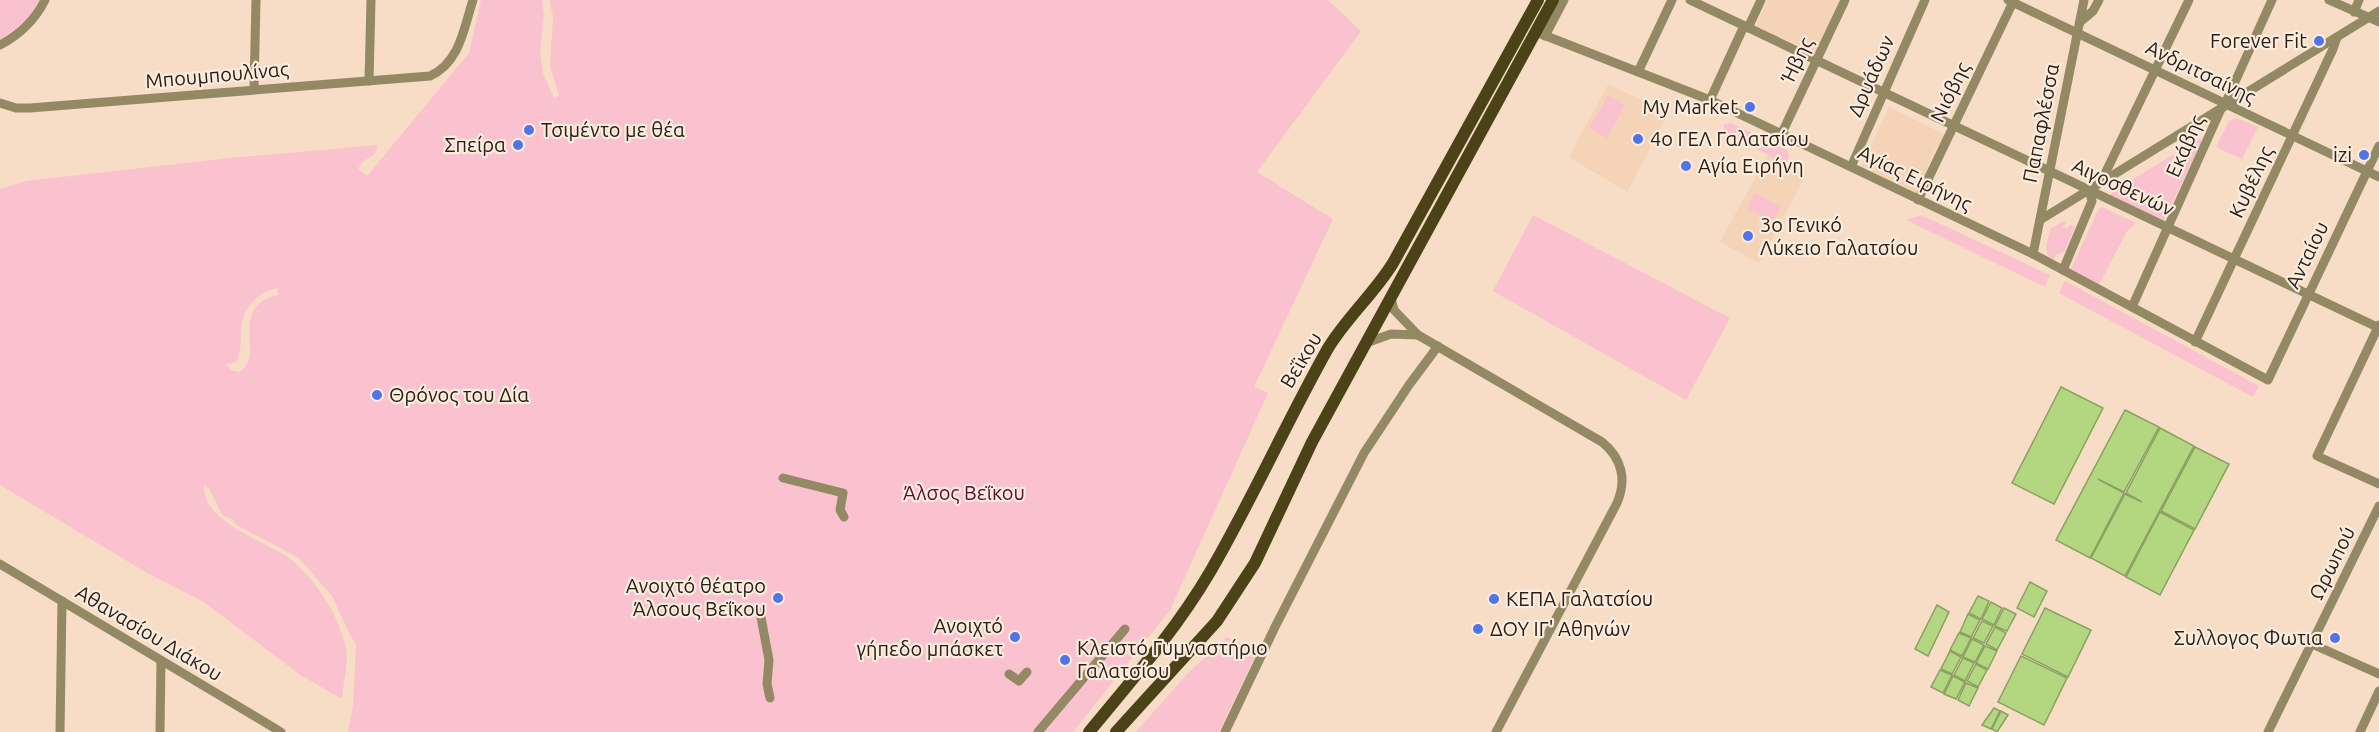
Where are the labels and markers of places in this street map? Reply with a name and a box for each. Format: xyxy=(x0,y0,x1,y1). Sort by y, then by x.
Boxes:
place label: Forever Fit xyxy=(2210,29,2307,52)
marker: Forever Fit xyxy=(2312,34,2326,48)
place label: My Market xyxy=(1643,95,1738,118)
marker: My Market xyxy=(1743,100,1757,114)
place label: Τσιμέντο με θέα xyxy=(541,118,685,141)
marker: Τσιμέντο με θέα xyxy=(522,123,536,137)
place label: 4ο ΓΕΛ Γαλατσίου xyxy=(1650,127,1809,150)
marker: 4ο ΓΕΛ Γαλατσίου xyxy=(1631,132,1645,146)
place label: Σπείρα xyxy=(444,133,506,156)
marker: Σπείρα xyxy=(511,138,525,152)
place label: izi xyxy=(2333,143,2352,166)
marker: izi xyxy=(2357,148,2371,162)
place label: Αγία Ειρήνη xyxy=(1698,154,1804,177)
marker: Αγία Ειρήνη xyxy=(1679,159,1693,173)
place label: 3ο Γενικό Λύκειο Γαλατσίου xyxy=(1760,213,1918,259)
marker: 3ο Γενικό Λύκειο Γαλατσίου xyxy=(1741,229,1755,243)
place label: Θρόνος του Δία xyxy=(389,383,529,406)
marker: Θρόνος του Δία xyxy=(370,388,384,402)
place label: Ανοιχτό θέατρο Άλσους Βεΐκου xyxy=(626,574,766,620)
place label: ΚΕΠΑ Γαλατσίου xyxy=(1506,587,1653,610)
marker: Ανοιχτό θέατρο Άλσους Βεΐκου xyxy=(771,591,785,605)
marker: ΚΕΠΑ Γαλατσίου xyxy=(1487,592,1501,606)
place label: Ανοιχτό γήπεδο μπάσκετ xyxy=(856,614,1003,660)
place label: ΔΟΥ ΙΓ' Αθηνών xyxy=(1490,617,1630,640)
marker: ΔΟΥ ΙΓ' Αθηνών xyxy=(1471,622,1485,636)
place label: Συλλογος Φωτια xyxy=(2174,626,2323,649)
marker: Ανοιχτό γήπεδο μπάσκετ xyxy=(1008,630,1022,644)
marker: Συλλογος Φωτια xyxy=(2328,631,2342,645)
place label: Κλειστό Γυμναστήριο Γαλατσίου xyxy=(1077,636,1268,682)
marker: Κλειστό Γυμναστήριο Γαλατσίου xyxy=(1058,653,1072,667)

